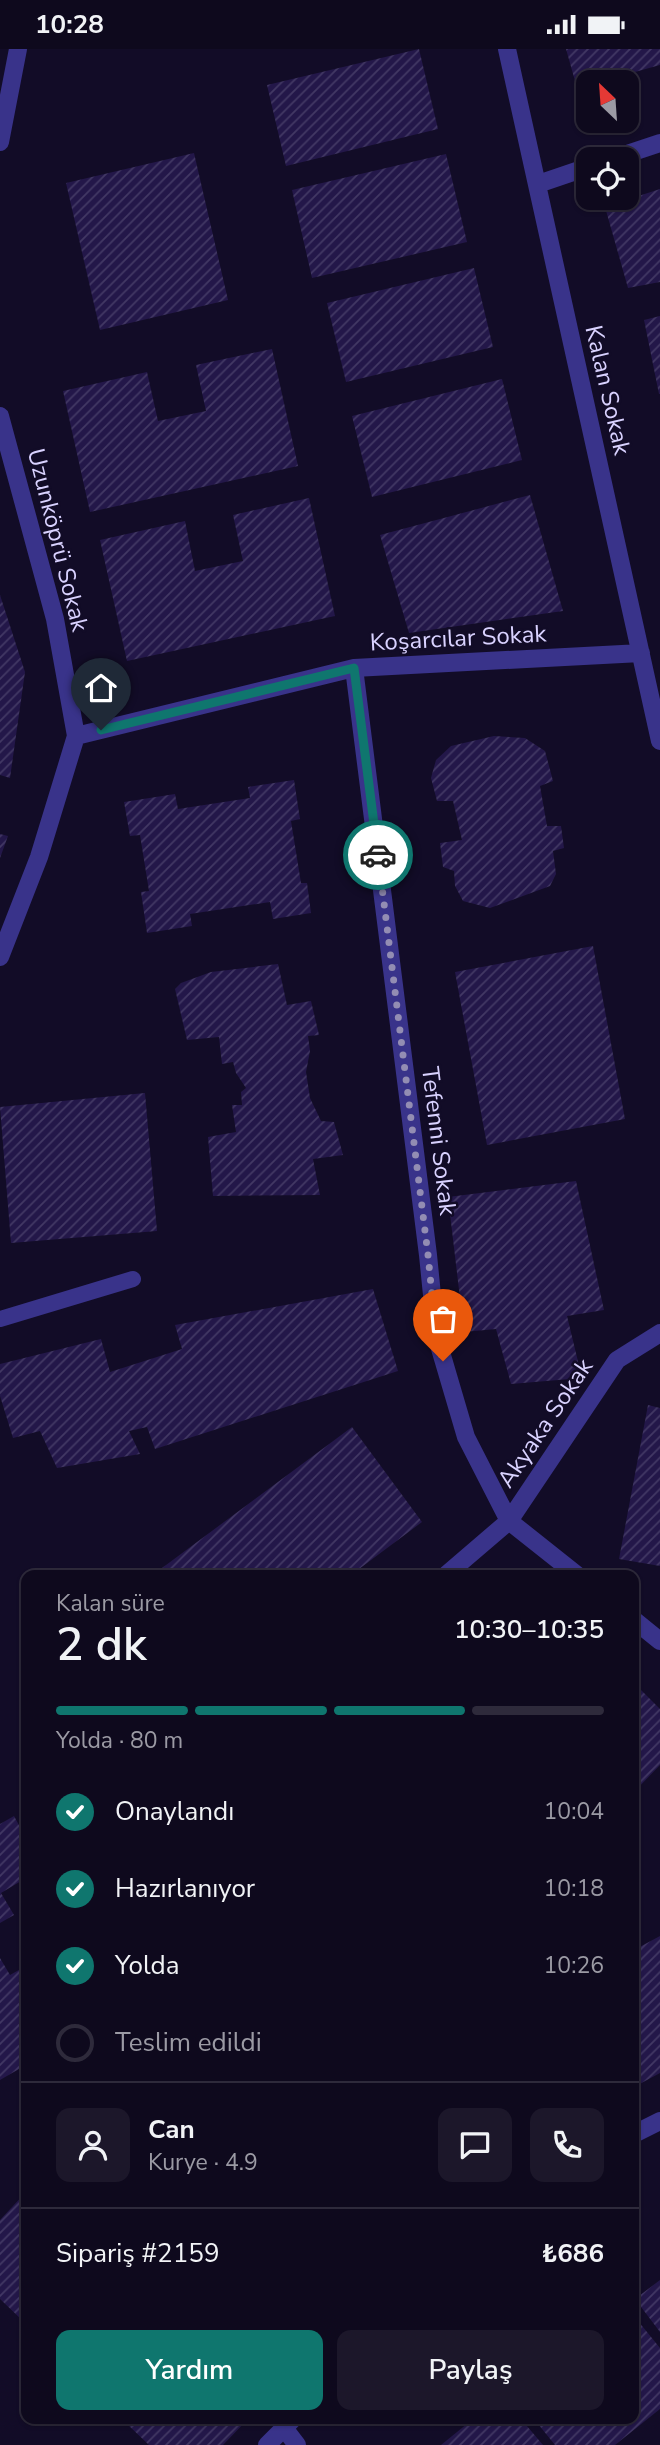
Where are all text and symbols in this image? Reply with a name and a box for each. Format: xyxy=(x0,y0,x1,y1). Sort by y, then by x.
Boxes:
text: 10:28 xyxy=(35,7,104,42)
north arrow xyxy=(576,70,639,133)
map controls xyxy=(576,70,639,210)
button: locate xyxy=(576,147,639,210)
street label: Kalan Sokak xyxy=(578,322,639,459)
street label: Uzunköprü Sokak xyxy=(20,445,96,636)
street label: Koşarcılar Sokak xyxy=(369,617,548,659)
pin xyxy=(71,658,131,730)
icon: home xyxy=(82,669,120,707)
courier xyxy=(343,820,413,890)
icon: car xyxy=(359,836,397,874)
street label: Tefenni Sokak xyxy=(414,1065,464,1218)
pin xyxy=(413,1289,473,1361)
icon: bag xyxy=(424,1300,462,1338)
street label: Akyaka Sokak xyxy=(490,1351,601,1494)
text: Kalan süre xyxy=(56,1588,165,1619)
text: 10:30–10:35 xyxy=(454,1612,604,1647)
text: 2 dk xyxy=(56,1613,147,1676)
text: Yolda · 80 m xyxy=(56,1725,183,1756)
icon: check xyxy=(56,1793,94,1831)
text: Onaylandı xyxy=(115,1794,234,1829)
text: 10:04 xyxy=(544,1796,604,1827)
icon: check xyxy=(56,1870,94,1908)
text: Hazırlanıyor xyxy=(115,1871,255,1906)
text: 10:18 xyxy=(544,1873,604,1904)
icon: check xyxy=(56,1947,94,1985)
text: Yolda xyxy=(115,1948,179,1983)
text: 10:26 xyxy=(544,1950,604,1981)
text: Teslim edildi xyxy=(115,2025,262,2060)
button: person xyxy=(56,2108,130,2182)
button: chat xyxy=(438,2108,512,2182)
button: phone xyxy=(530,2108,604,2182)
text: Can xyxy=(148,2112,195,2147)
text: Kurye · 4.9 xyxy=(148,2147,258,2178)
text: Sipariş #2159 xyxy=(56,2236,220,2271)
text: ₺686 xyxy=(542,2236,604,2271)
button: Yardım xyxy=(56,2330,323,2410)
button: Paylaş xyxy=(337,2330,604,2410)

